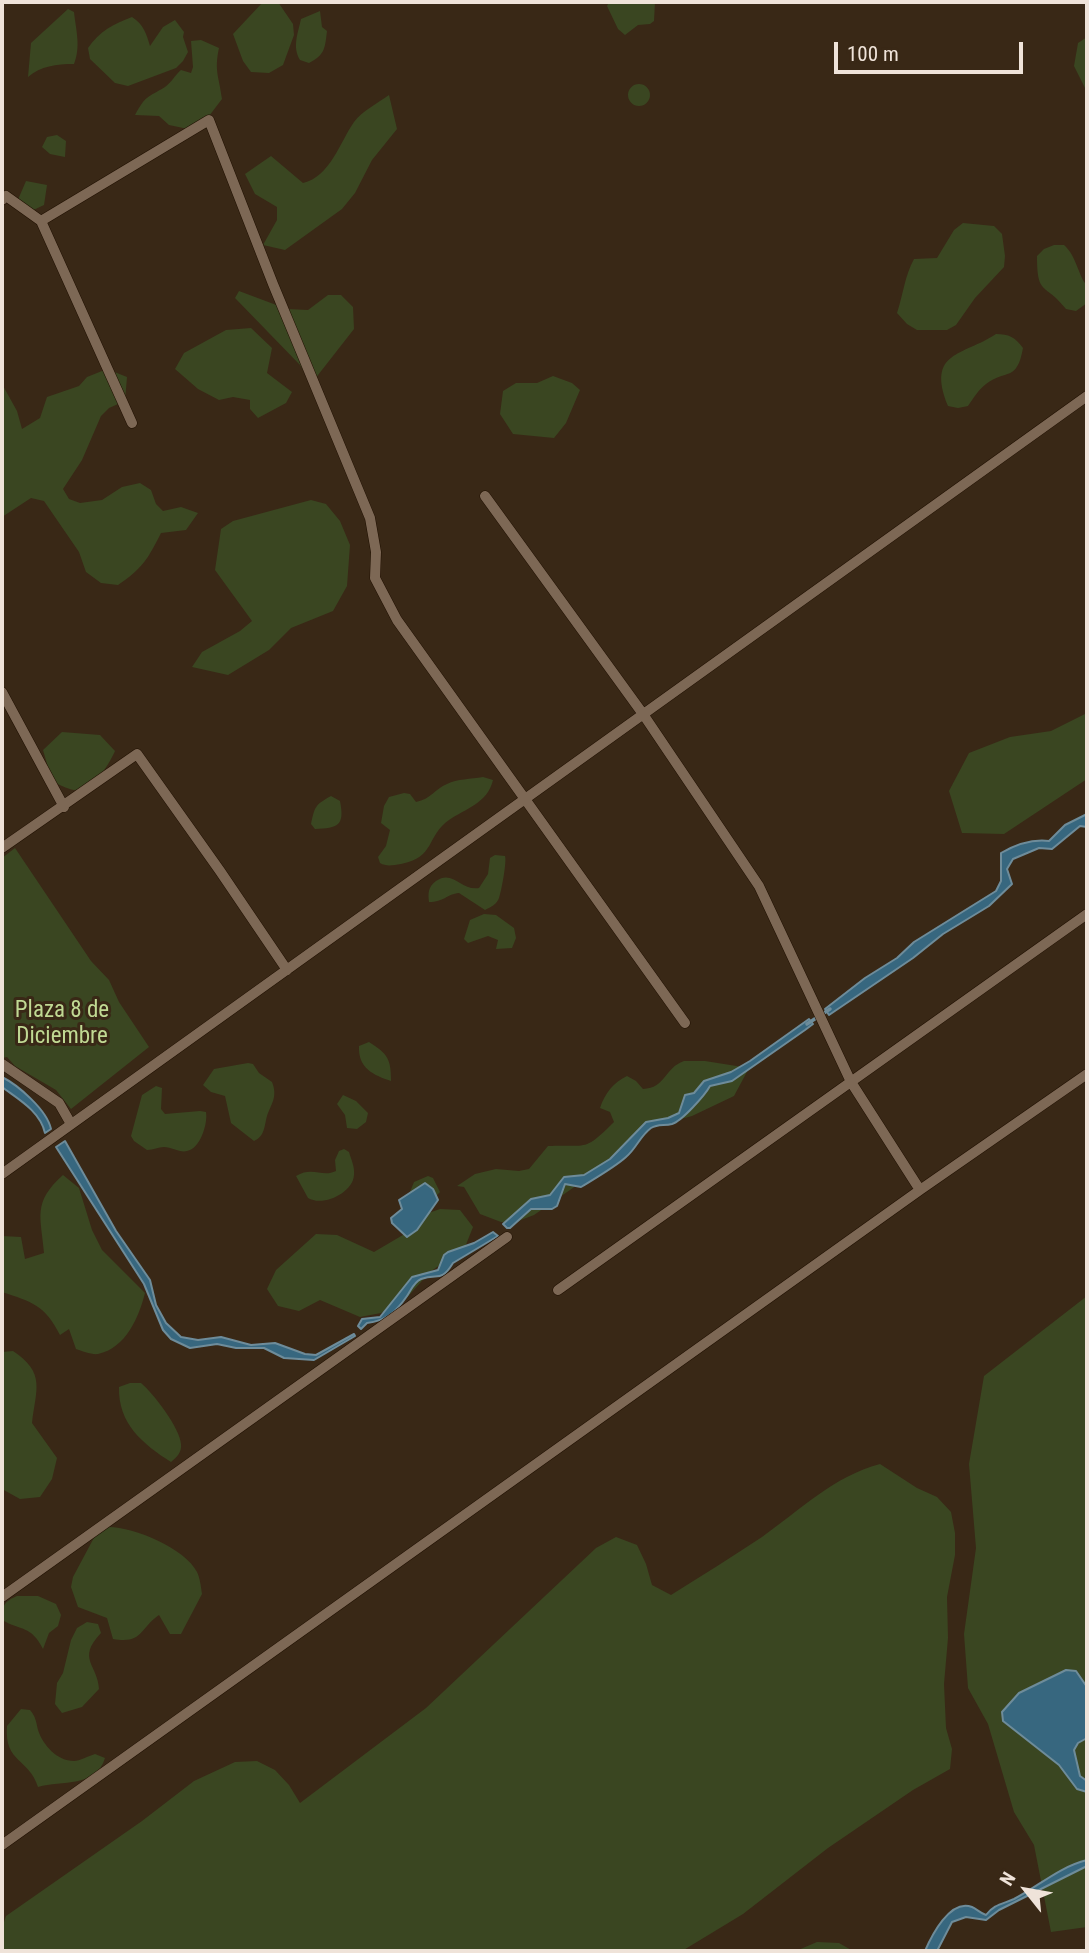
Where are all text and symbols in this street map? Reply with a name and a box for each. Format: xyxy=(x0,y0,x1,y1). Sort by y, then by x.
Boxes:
scale bar xyxy=(837,28,1026,72)
text: 100 m xyxy=(847,42,899,66)
park label: Plaza 8 de Diciembre xyxy=(15,997,109,1051)
north arrow xyxy=(991,1855,1061,1925)
text: N xyxy=(995,1868,1020,1890)

